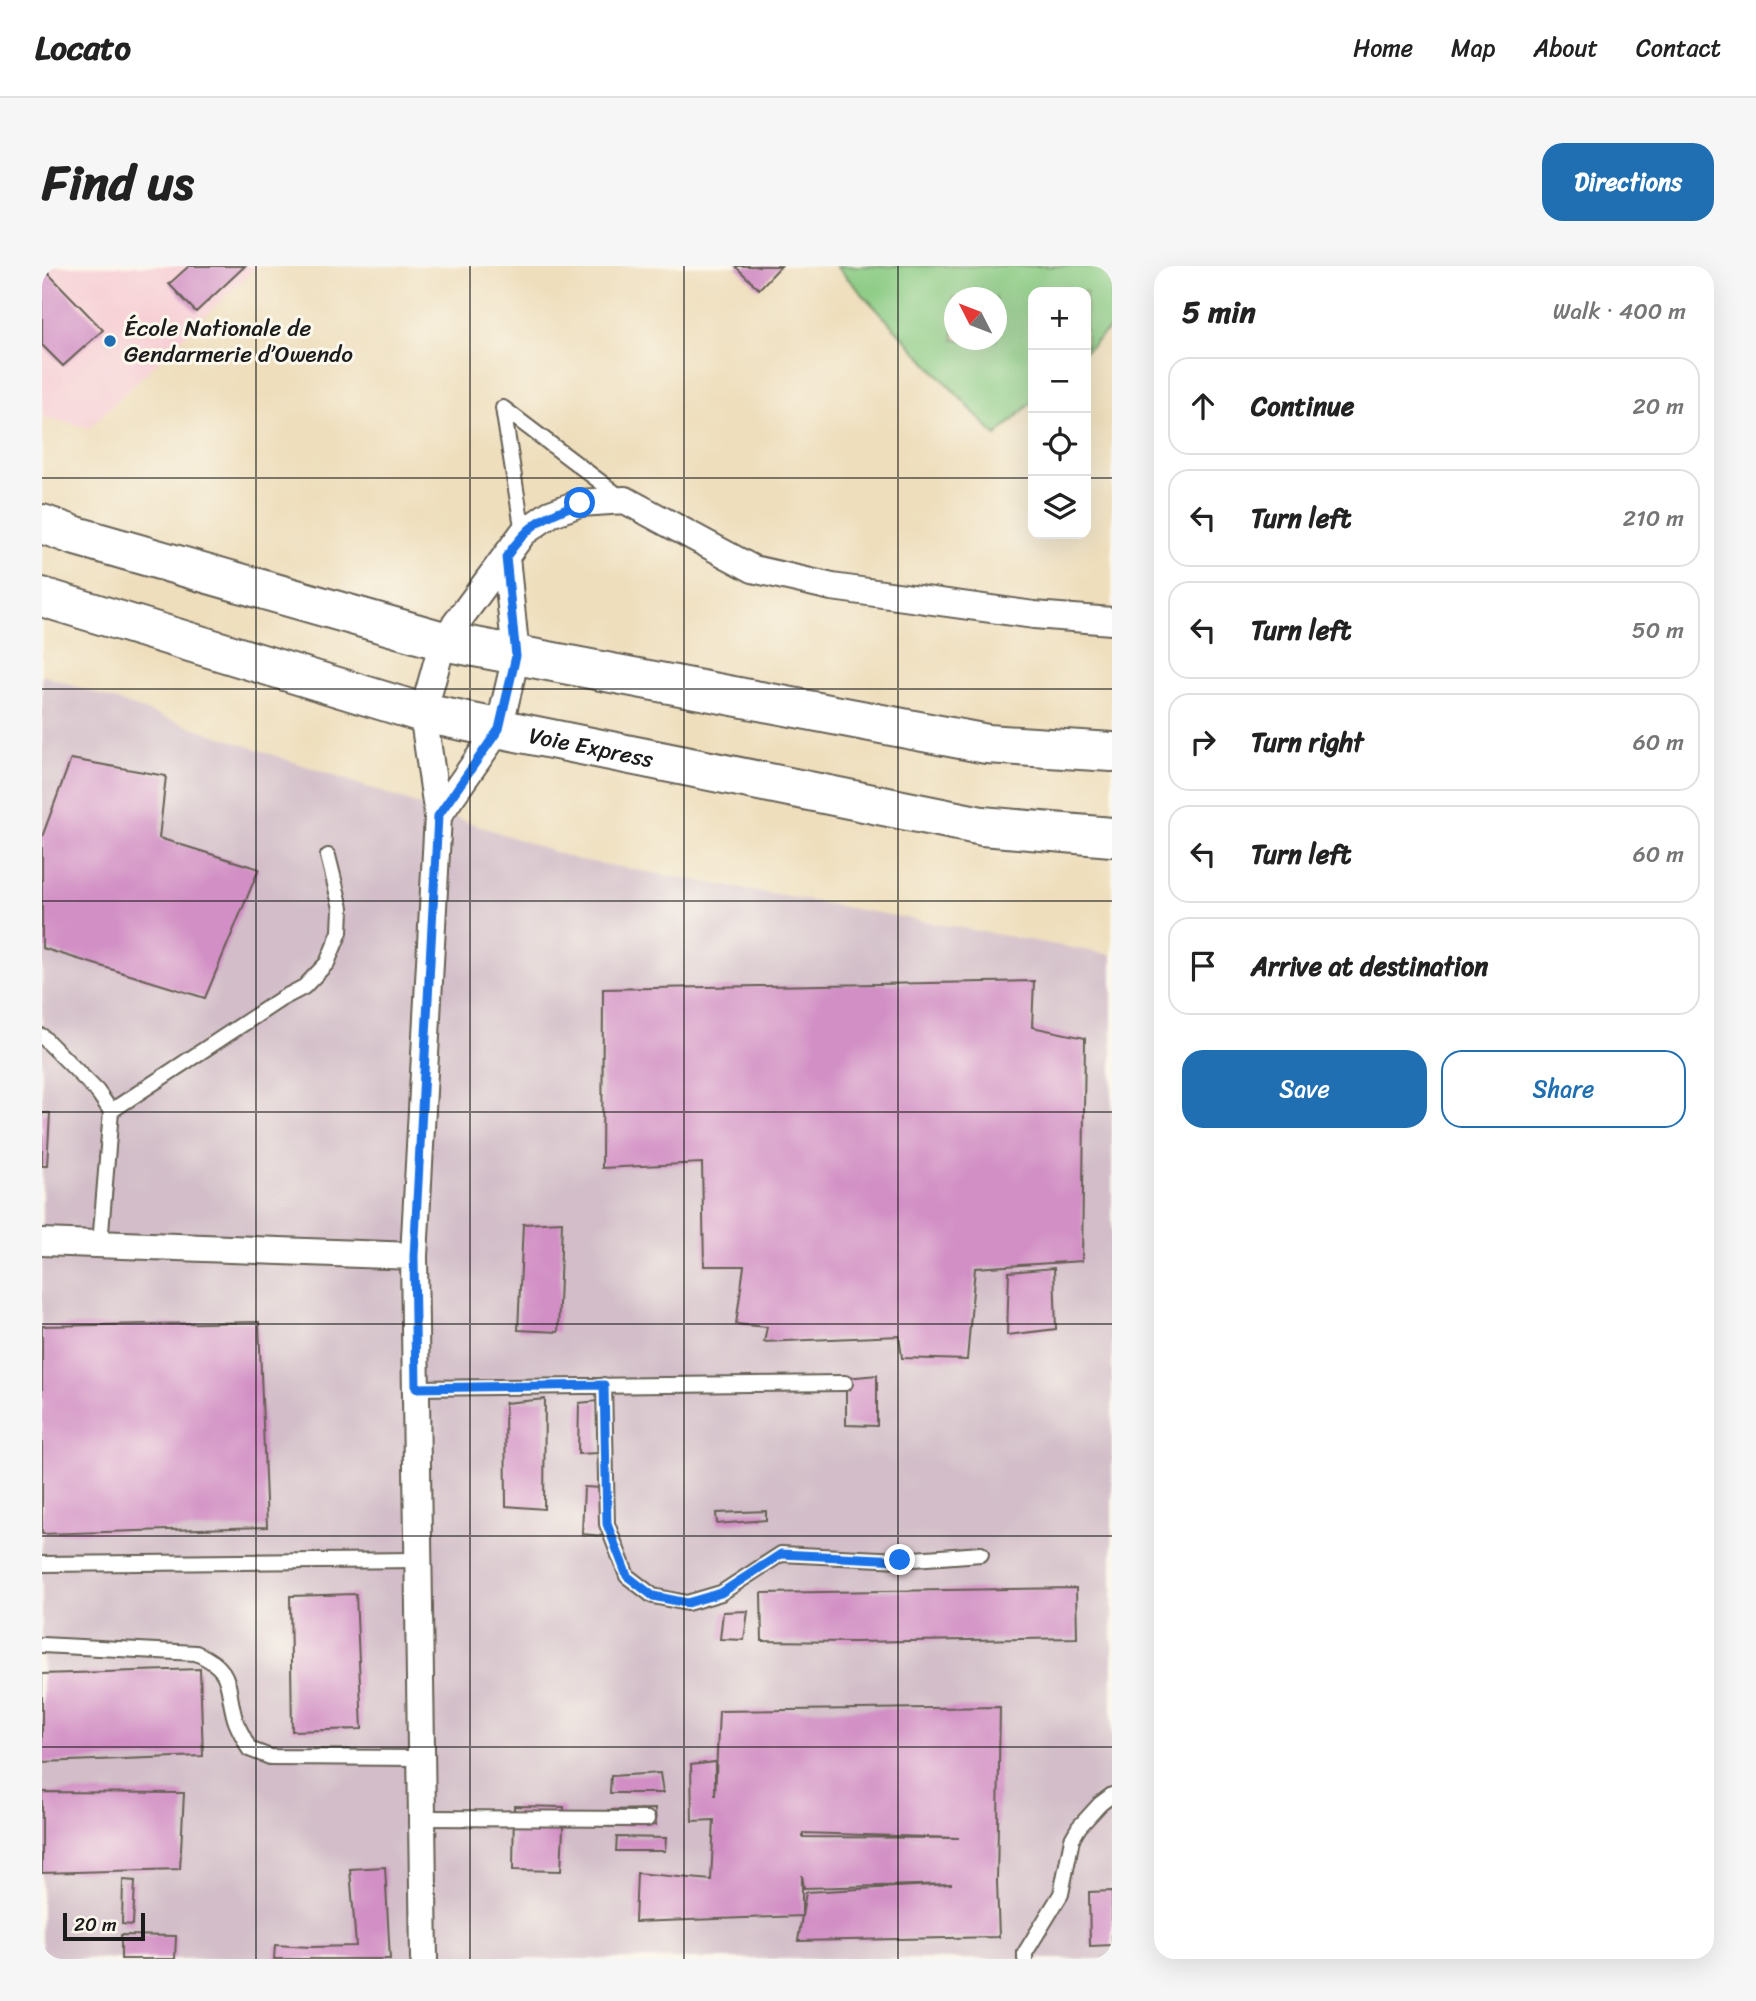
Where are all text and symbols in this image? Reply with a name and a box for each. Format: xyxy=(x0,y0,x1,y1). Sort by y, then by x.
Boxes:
text: Locato xyxy=(35,19,131,77)
text: Home xyxy=(1353,27,1413,69)
text: Map xyxy=(1451,27,1495,69)
text: About xyxy=(1533,27,1598,69)
text: Contact xyxy=(1636,27,1721,69)
text: Find us xyxy=(42,139,194,226)
button: Directions xyxy=(1542,143,1714,221)
text: 5 min xyxy=(1182,285,1256,339)
north arrow xyxy=(944,287,1007,350)
map controls xyxy=(1028,287,1091,539)
button: + xyxy=(1028,287,1091,350)
text: Walk · 400 m xyxy=(1553,291,1686,332)
place label: École Nationale de Gendarmerie d’Owendo xyxy=(124,308,353,375)
marker: École Nationale de Gendarmerie d’Owendo xyxy=(102,333,118,349)
button: − xyxy=(1028,350,1091,413)
text: Continue xyxy=(1251,383,1354,429)
text: 20 m xyxy=(1633,386,1684,427)
icon: ahead xyxy=(1184,387,1222,425)
button: locate xyxy=(1028,413,1091,476)
button: layers xyxy=(1028,476,1091,539)
route start xyxy=(564,487,595,518)
text: Turn left xyxy=(1251,495,1351,541)
text: 210 m xyxy=(1623,498,1684,539)
icon: left xyxy=(1184,499,1222,537)
text: Turn left xyxy=(1251,607,1351,653)
text: 50 m xyxy=(1632,610,1684,651)
icon: left xyxy=(1184,611,1222,649)
street label: Voie Express xyxy=(525,715,657,780)
text: Turn right xyxy=(1251,719,1364,765)
text: 60 m xyxy=(1633,722,1684,763)
icon: right xyxy=(1184,723,1222,761)
text: Turn left xyxy=(1251,831,1351,877)
text: 60 m xyxy=(1633,834,1684,875)
icon: left xyxy=(1184,835,1222,873)
text: Arrive at destination xyxy=(1251,943,1488,989)
icon: arrive xyxy=(1184,947,1222,985)
button: Save xyxy=(1182,1050,1427,1128)
button: Share xyxy=(1441,1050,1686,1128)
route end xyxy=(884,1544,915,1575)
text: 20 m xyxy=(74,1908,117,1941)
scale bar xyxy=(63,1910,145,1942)

